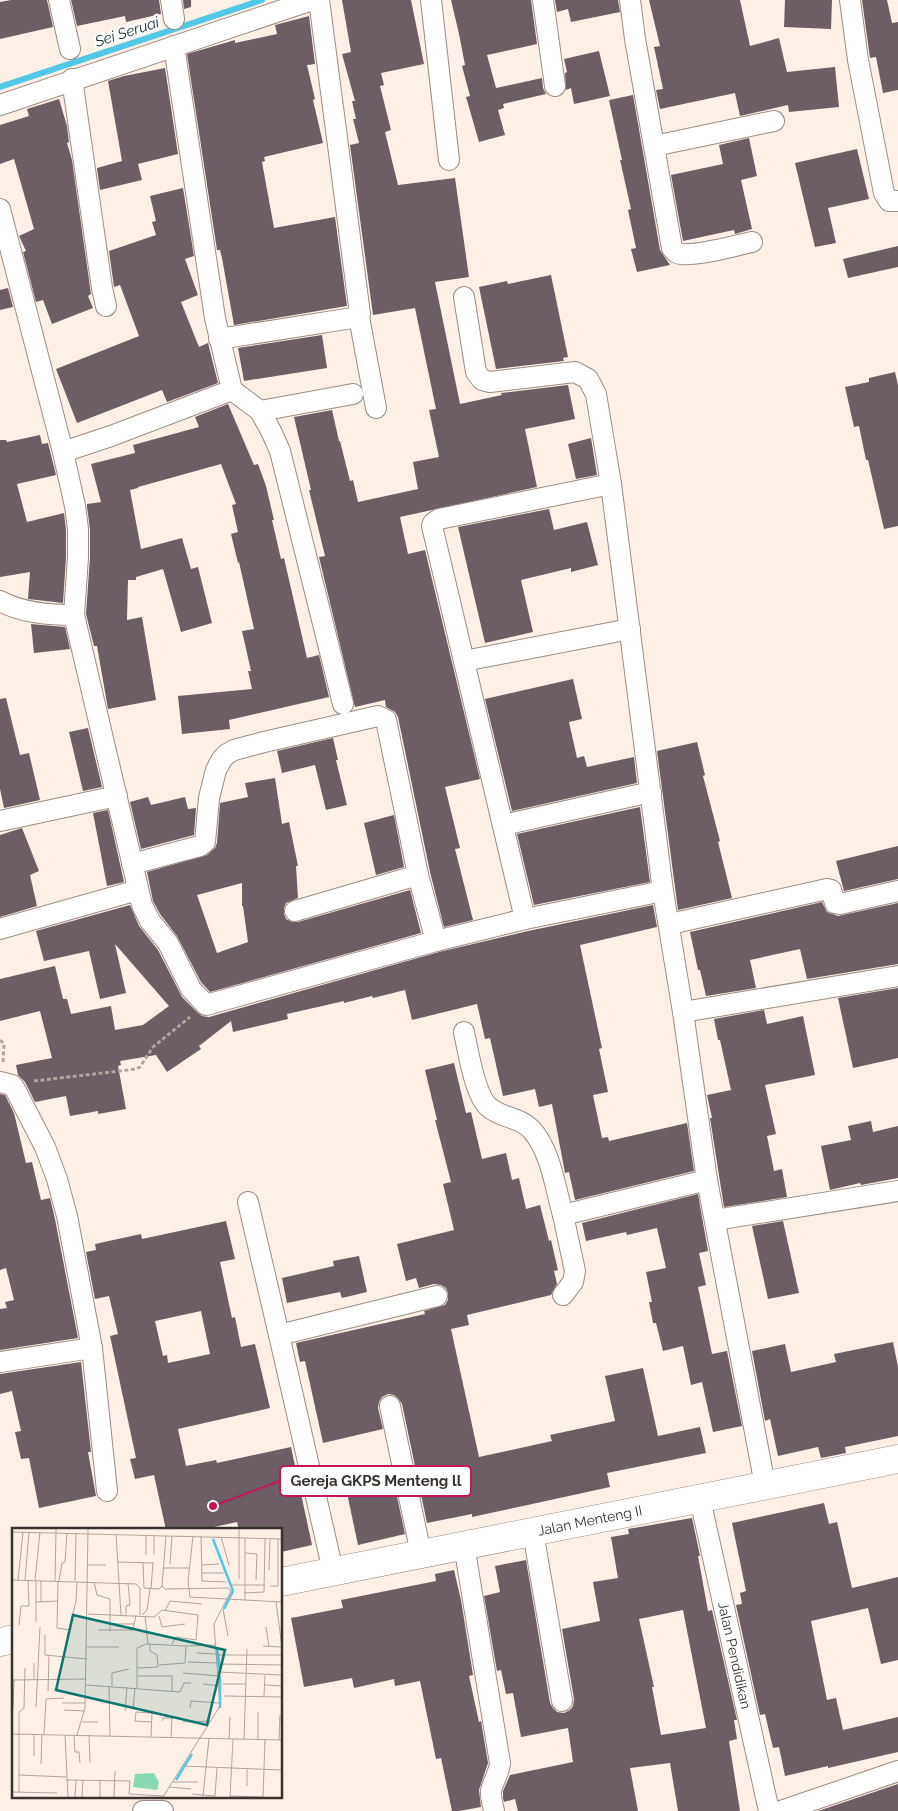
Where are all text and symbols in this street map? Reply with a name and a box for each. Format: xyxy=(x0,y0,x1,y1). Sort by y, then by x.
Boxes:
water label: Sei Seruai xyxy=(92,13,162,51)
callout: Gereja GKPS Menteng ll xyxy=(280,1466,471,1496)
text: Gereja GKPS Menteng ll xyxy=(291,1472,462,1490)
street label: Jalan Menteng II xyxy=(536,1502,644,1539)
inset map xyxy=(12,1528,282,1798)
street label: Jalan Pendidikan xyxy=(715,1600,754,1710)

